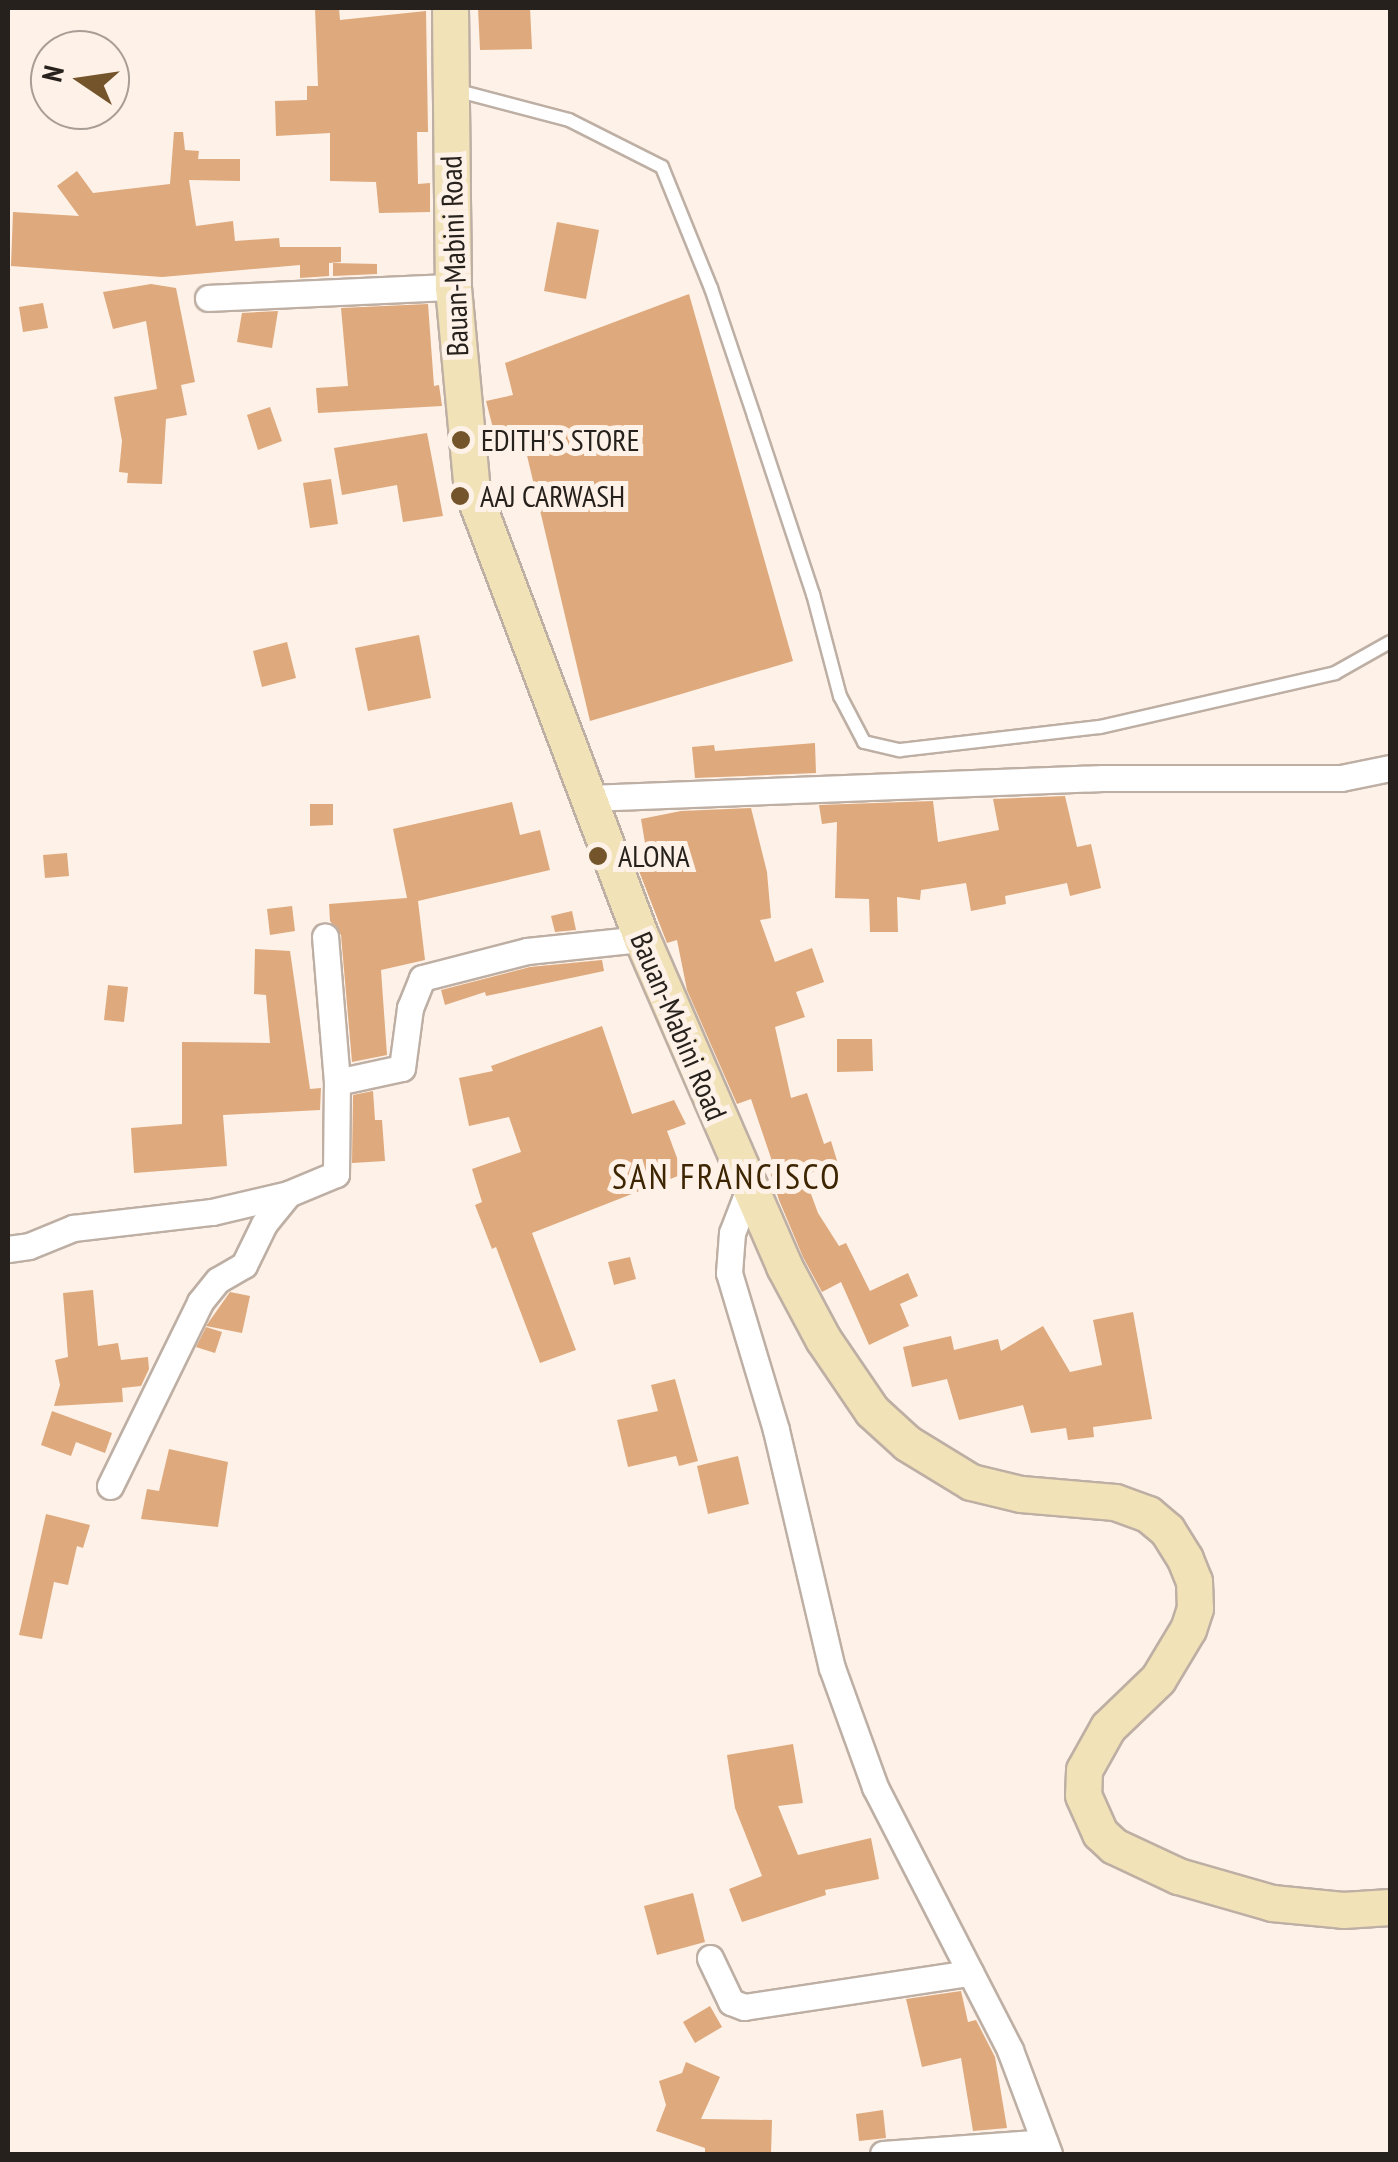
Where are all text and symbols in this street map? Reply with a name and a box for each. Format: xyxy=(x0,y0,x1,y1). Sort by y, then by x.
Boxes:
north arrow xyxy=(30,30,130,130)
text: N xyxy=(33,62,72,85)
street label: Bauan-Mabini Road xyxy=(433,155,475,357)
place label: EDITH'S STORE xyxy=(481,422,640,458)
marker: EDITH'S STORE xyxy=(450,429,472,451)
place label: AAJ CARWASH xyxy=(480,478,625,514)
marker: AAJ CARWASH xyxy=(449,485,471,507)
place label: ALONA xyxy=(618,838,690,874)
marker: ALONA xyxy=(587,845,609,867)
street label: Bauan-Mabini Road xyxy=(623,926,735,1126)
district label: SAN FRANCISCO xyxy=(612,1155,842,1197)

